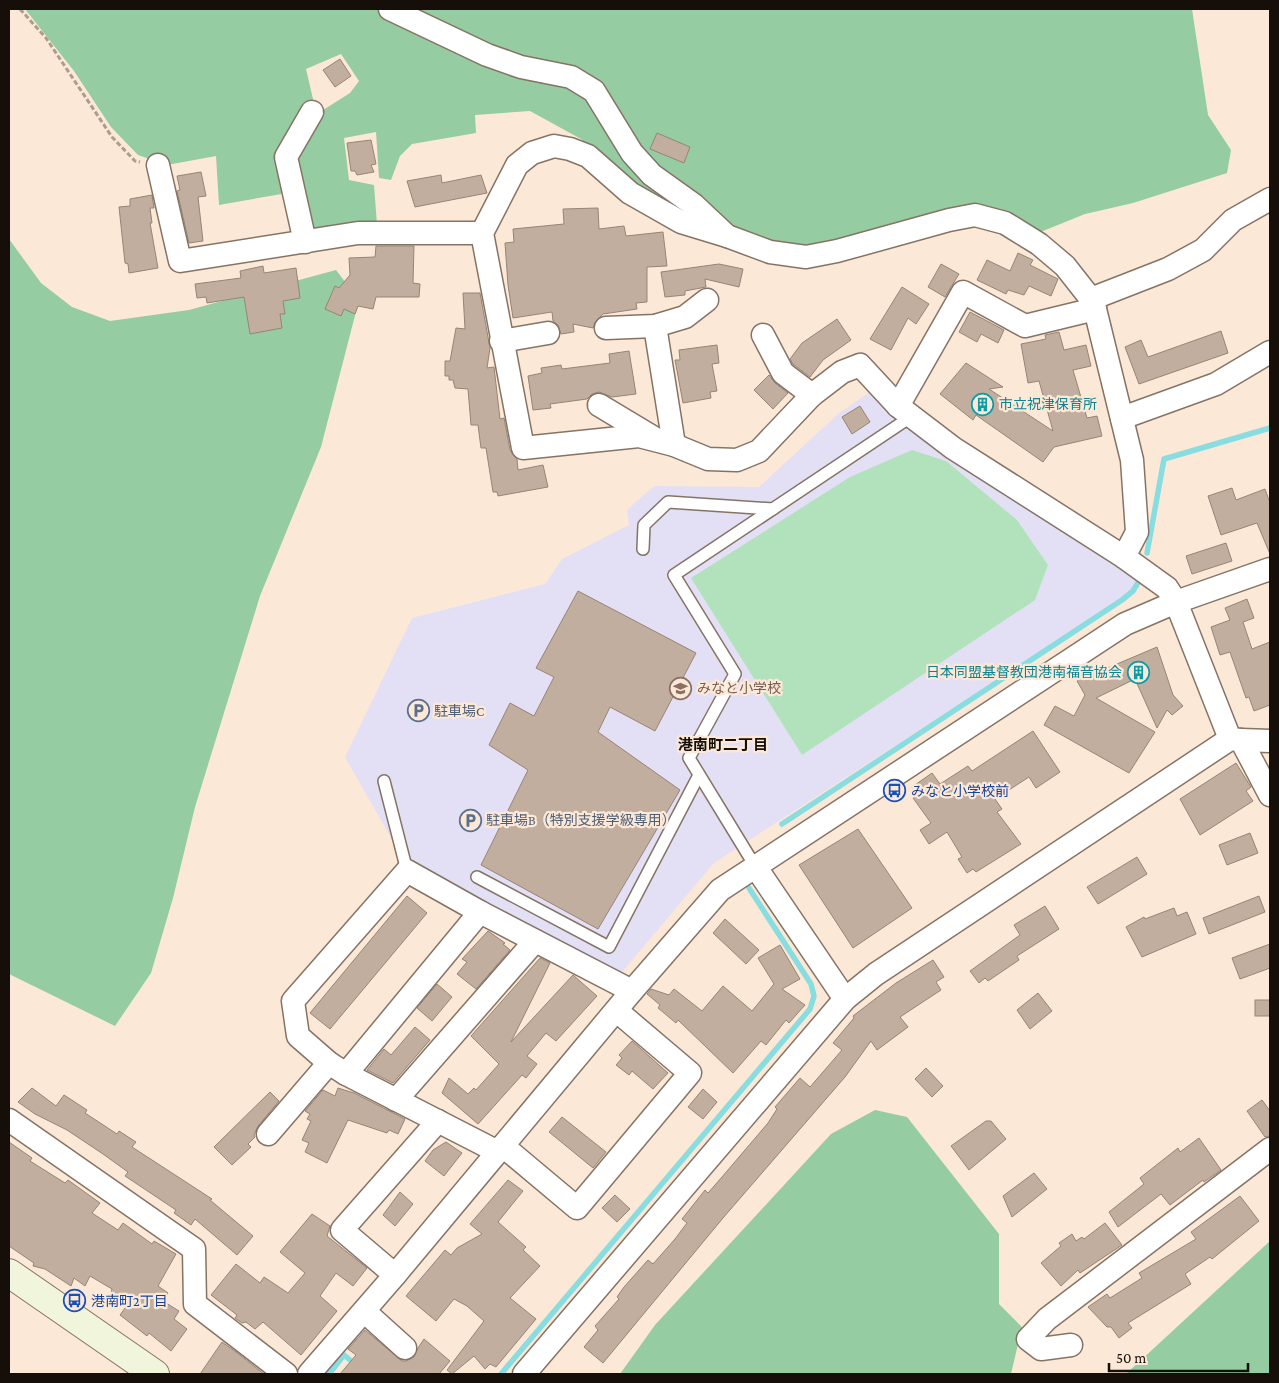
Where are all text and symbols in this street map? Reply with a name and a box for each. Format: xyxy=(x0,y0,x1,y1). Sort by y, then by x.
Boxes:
building icon: 市立祝津保育所 xyxy=(971,392,995,416)
place label: 市立祝津保育所 xyxy=(999,396,1097,412)
building icon: 日本同盟基督教団港南福音協会 xyxy=(1126,660,1150,684)
place label: 日本同盟基督教団港南福音協会 xyxy=(926,664,1122,680)
school or university icon: みなと小学校 xyxy=(669,676,693,700)
place label: みなと小学校 xyxy=(697,680,781,696)
parking icon: 駐車場C xyxy=(406,699,430,723)
place label: 駐車場C xyxy=(434,703,484,719)
district label: 港南町二丁目 xyxy=(678,737,768,753)
bus stop icon: みなと小学校前 xyxy=(883,779,907,803)
place label: みなと小学校前 xyxy=(911,783,1009,799)
parking icon: 駐車場B（特別支援学級専用） xyxy=(458,808,482,832)
place label: 駐車場B（特別支援学級専用） xyxy=(486,812,676,828)
bus stop icon: 港南町2丁目 xyxy=(63,1289,87,1313)
place label: 港南町2丁目 xyxy=(91,1293,168,1309)
scale bar xyxy=(1109,1340,1248,1372)
text: 50 m xyxy=(1116,1350,1146,1366)

